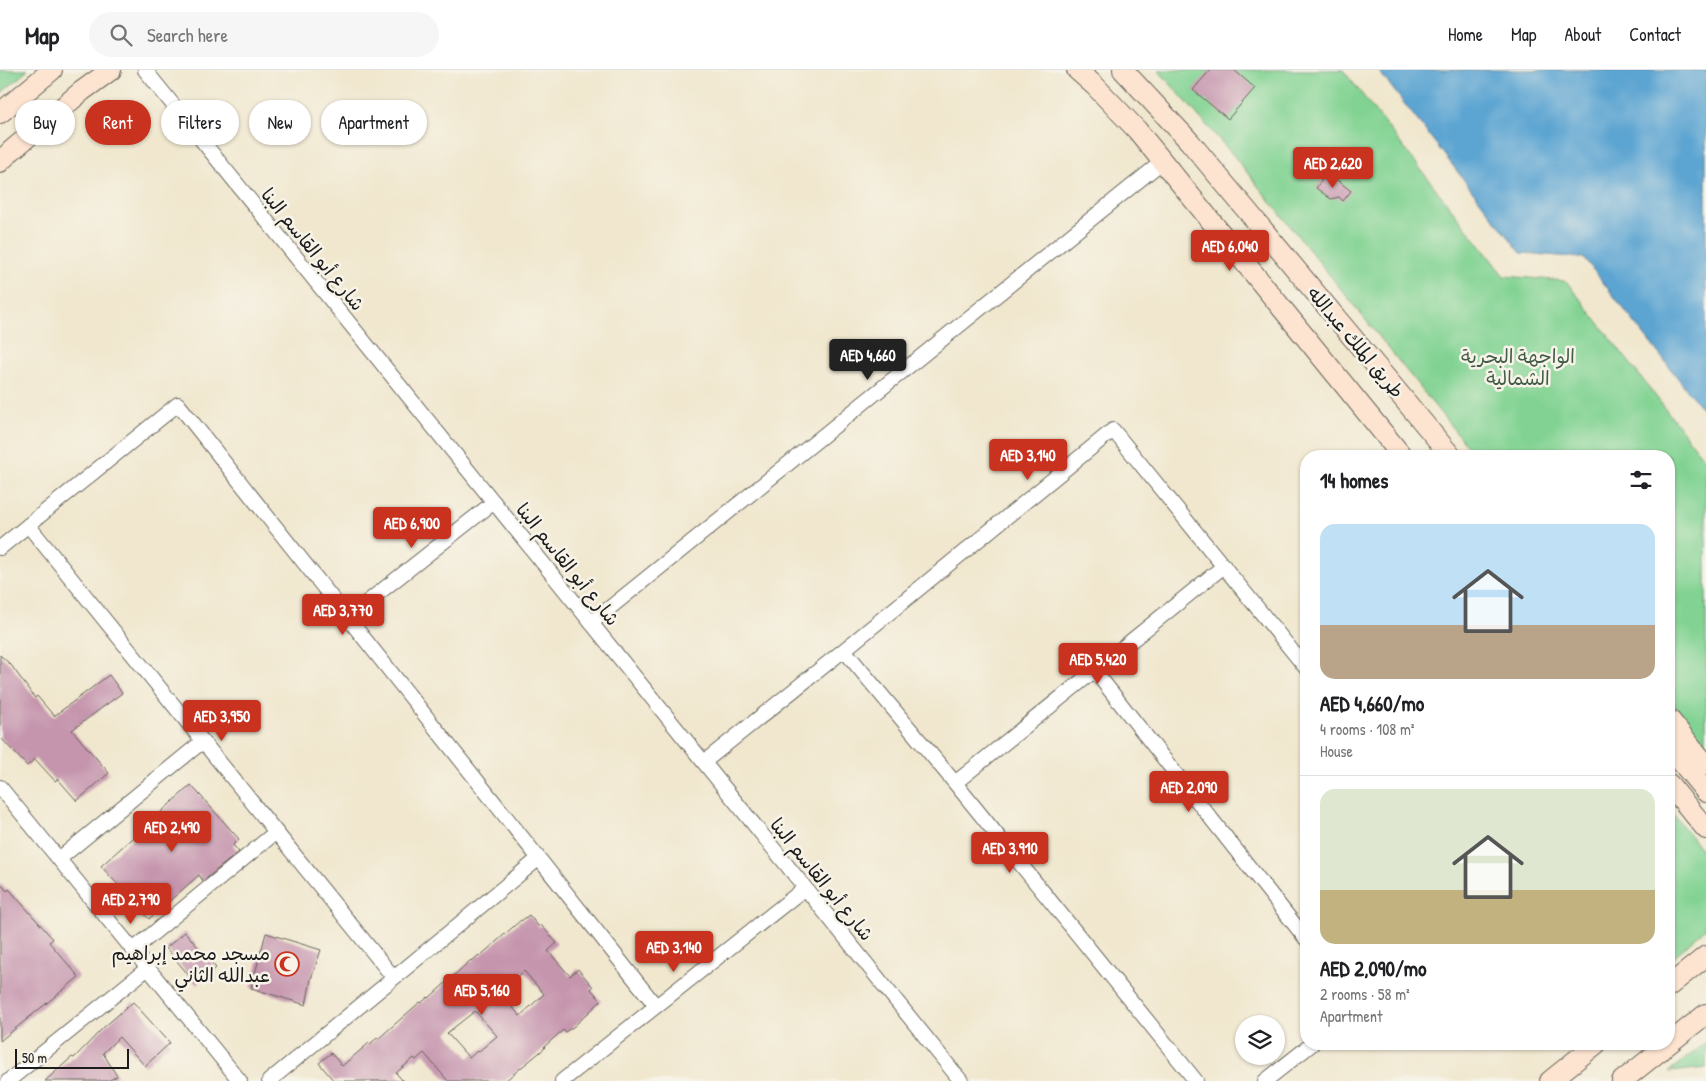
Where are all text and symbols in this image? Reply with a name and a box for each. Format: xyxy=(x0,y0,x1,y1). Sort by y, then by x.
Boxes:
search box xyxy=(89,12,439,57)
text: Map xyxy=(25,19,59,51)
icon: search xyxy=(107,21,135,49)
text: Search here xyxy=(147,22,228,48)
text: Home xyxy=(1448,22,1483,47)
text: Map xyxy=(1511,22,1536,47)
text: About xyxy=(1564,22,1601,47)
text: Contact xyxy=(1629,22,1681,47)
chip: Buy xyxy=(15,100,75,145)
chip: Rent xyxy=(85,100,151,145)
chip: Filters xyxy=(161,100,239,145)
chip: New xyxy=(249,100,311,145)
chip: Apartment xyxy=(321,100,427,145)
pin: AED 2,620 xyxy=(1276,146,1390,189)
text: AED 2,620 xyxy=(1304,152,1362,174)
street label: شارع أبو القاسم البنا xyxy=(254,182,371,317)
pin: AED 6,040 xyxy=(1173,230,1287,272)
text: AED 6,040 xyxy=(1202,235,1258,257)
street label: طريق الملك عبدالله xyxy=(1302,281,1410,403)
pin: AED 4,660 xyxy=(811,338,925,381)
park label: الواجهة البحرية الشمالية xyxy=(1461,343,1575,391)
text: AED 4,660 xyxy=(840,344,896,366)
pin: AED 3,140 xyxy=(971,438,1085,481)
text: AED 3,140 xyxy=(1000,444,1056,466)
text: 14 homes xyxy=(1320,466,1388,495)
icon: filters xyxy=(1627,466,1655,494)
street label: شارع أبو القاسم البنا xyxy=(509,497,626,632)
pin: AED 6,900 xyxy=(355,506,469,549)
text: AED 6,900 xyxy=(384,512,440,534)
icon: home xyxy=(1443,556,1533,646)
pin: AED 3,770 xyxy=(286,594,400,636)
text: AED 3,770 xyxy=(313,599,373,621)
pin: AED 5,420 xyxy=(1041,642,1155,685)
text: AED 5,420 xyxy=(1070,648,1126,670)
text: AED 4,660/mo xyxy=(1320,689,1424,718)
pin: AED 3,950 xyxy=(165,700,279,742)
text: AED 3,950 xyxy=(194,705,250,727)
text: 4 rooms · 108 m² xyxy=(1320,718,1414,740)
text: House xyxy=(1320,740,1353,762)
pin: AED 2,090 xyxy=(1132,770,1246,813)
text: AED 2,090 xyxy=(1160,776,1218,798)
pin: AED 2,490 xyxy=(115,810,229,853)
street label: شارع أبو القاسم البنا xyxy=(763,812,880,947)
text: AED 2,490 xyxy=(144,816,200,838)
icon: home xyxy=(1443,822,1533,912)
pin: AED 3,910 xyxy=(953,832,1067,874)
text: AED 3,910 xyxy=(982,837,1038,859)
pin: AED 2,790 xyxy=(74,882,188,925)
text: AED 2,790 xyxy=(102,888,160,910)
pin: AED 3,140 xyxy=(617,930,731,973)
text: AED 3,140 xyxy=(646,936,702,958)
place label: مسجد محمد إبراهيم عبدالله الثاني xyxy=(112,940,270,992)
mosque icon: مسجد محمد إبراهيم عبدالله الثاني xyxy=(274,951,300,977)
text: AED 2,090/mo xyxy=(1320,954,1427,983)
pin: AED 5,160 xyxy=(425,974,539,1016)
text: AED 5,160 xyxy=(454,979,510,1001)
text: 2 rooms · 58 m² xyxy=(1320,983,1410,1005)
text: Apartment xyxy=(1320,1005,1383,1027)
map controls xyxy=(1235,1015,1285,1065)
button: layers xyxy=(1235,1015,1285,1065)
scale bar xyxy=(15,1046,129,1069)
text: 50 m xyxy=(22,1048,47,1067)

